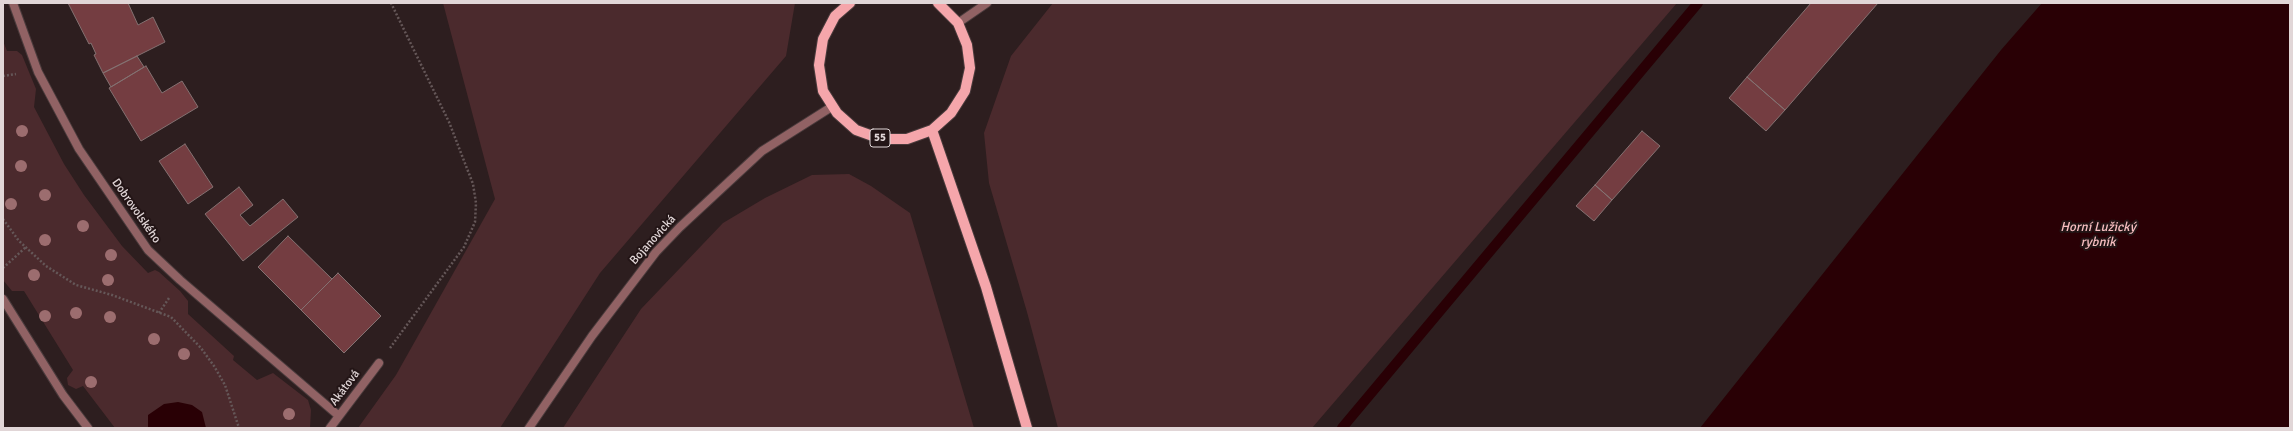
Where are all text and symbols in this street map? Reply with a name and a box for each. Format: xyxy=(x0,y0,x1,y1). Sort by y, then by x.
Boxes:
road number: 55 xyxy=(870,129,890,147)
street label: Dobrovolského xyxy=(108,176,164,246)
street label: Bojanovická xyxy=(627,212,679,268)
water label: Horní Lužický rybník xyxy=(2060,220,2136,251)
street label: Akátová xyxy=(327,367,363,409)

